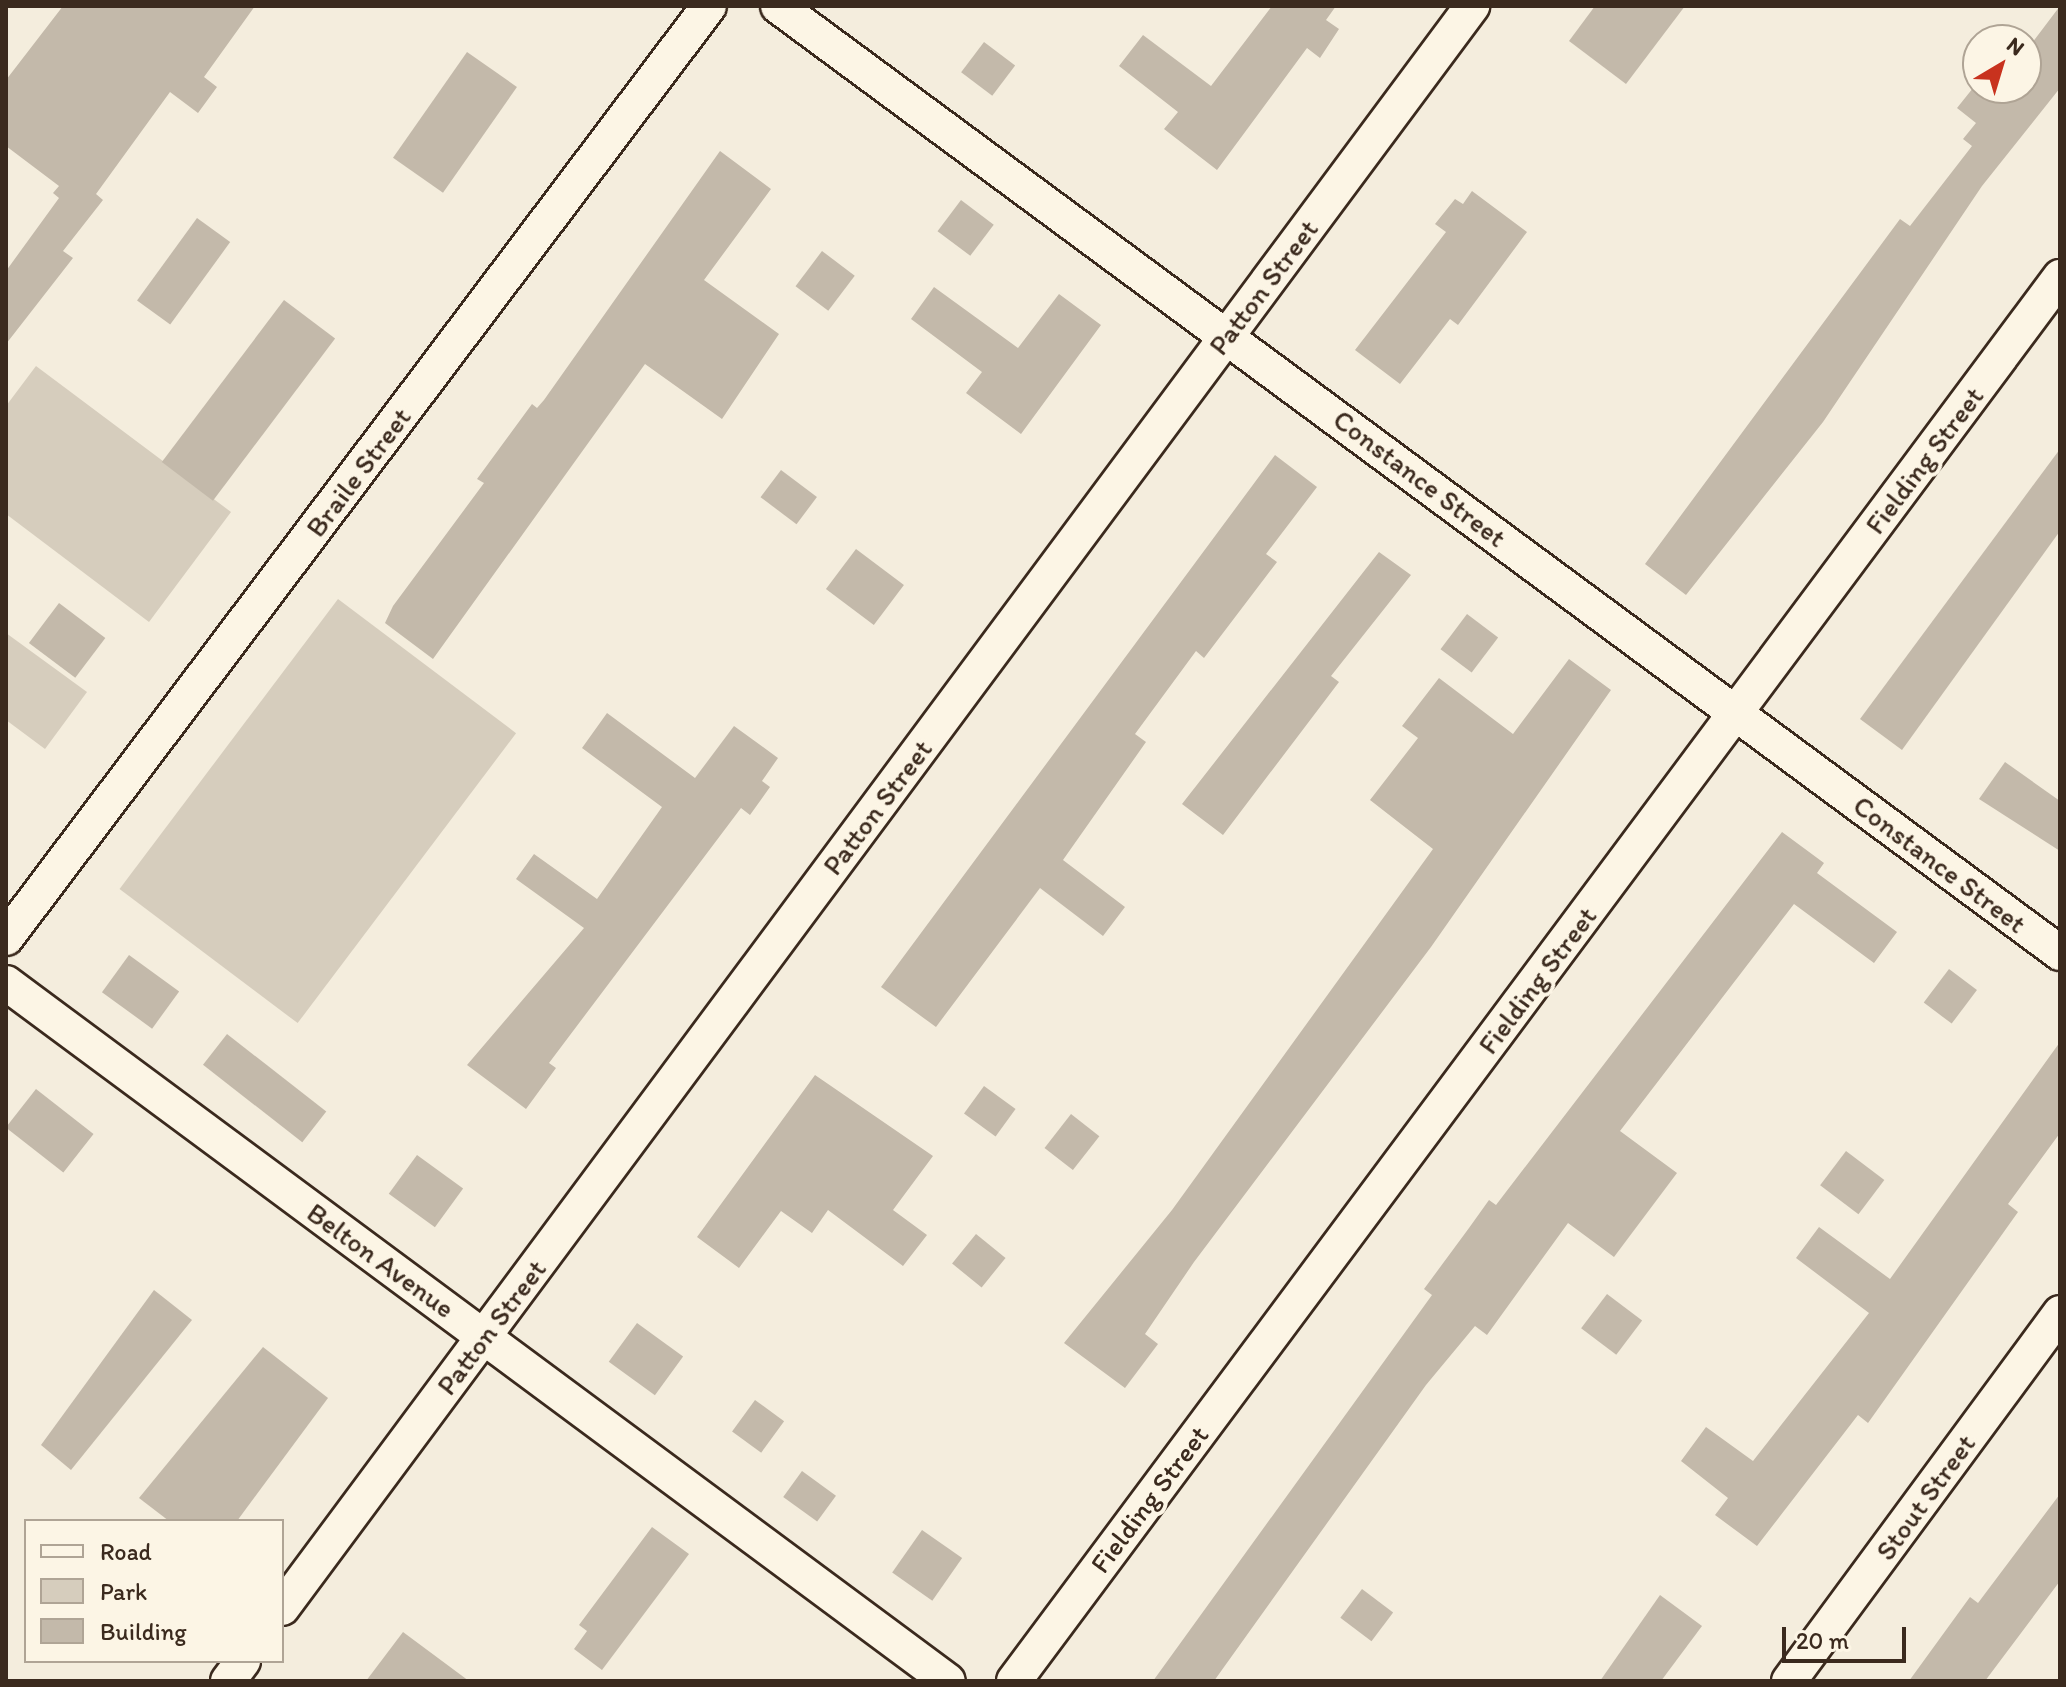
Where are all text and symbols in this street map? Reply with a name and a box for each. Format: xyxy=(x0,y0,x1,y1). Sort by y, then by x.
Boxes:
north arrow xyxy=(1962,24,2042,104)
text: N xyxy=(2002,31,2030,61)
street label: Patton Street xyxy=(1201,213,1325,361)
street label: Fielding Street xyxy=(1858,380,1990,540)
street label: Braile Street xyxy=(299,401,417,543)
street label: Constance Street xyxy=(1327,402,1513,554)
street label: Patton Street xyxy=(815,733,939,881)
street label: Constance Street xyxy=(1847,788,2033,940)
street label: Fielding Street xyxy=(1471,900,1603,1060)
street label: Belton Avenue xyxy=(301,1195,461,1325)
street label: Patton Street xyxy=(429,1253,553,1401)
street label: Fielding Street xyxy=(1083,1419,1215,1579)
street label: Stout Street xyxy=(1868,1428,1982,1566)
legend xyxy=(24,1519,284,1663)
text: Road xyxy=(100,1537,152,1566)
text: Park xyxy=(100,1577,147,1606)
scale bar xyxy=(1786,1611,1910,1661)
text: Building xyxy=(100,1617,187,1646)
text: 20 m xyxy=(1796,1626,1849,1655)

